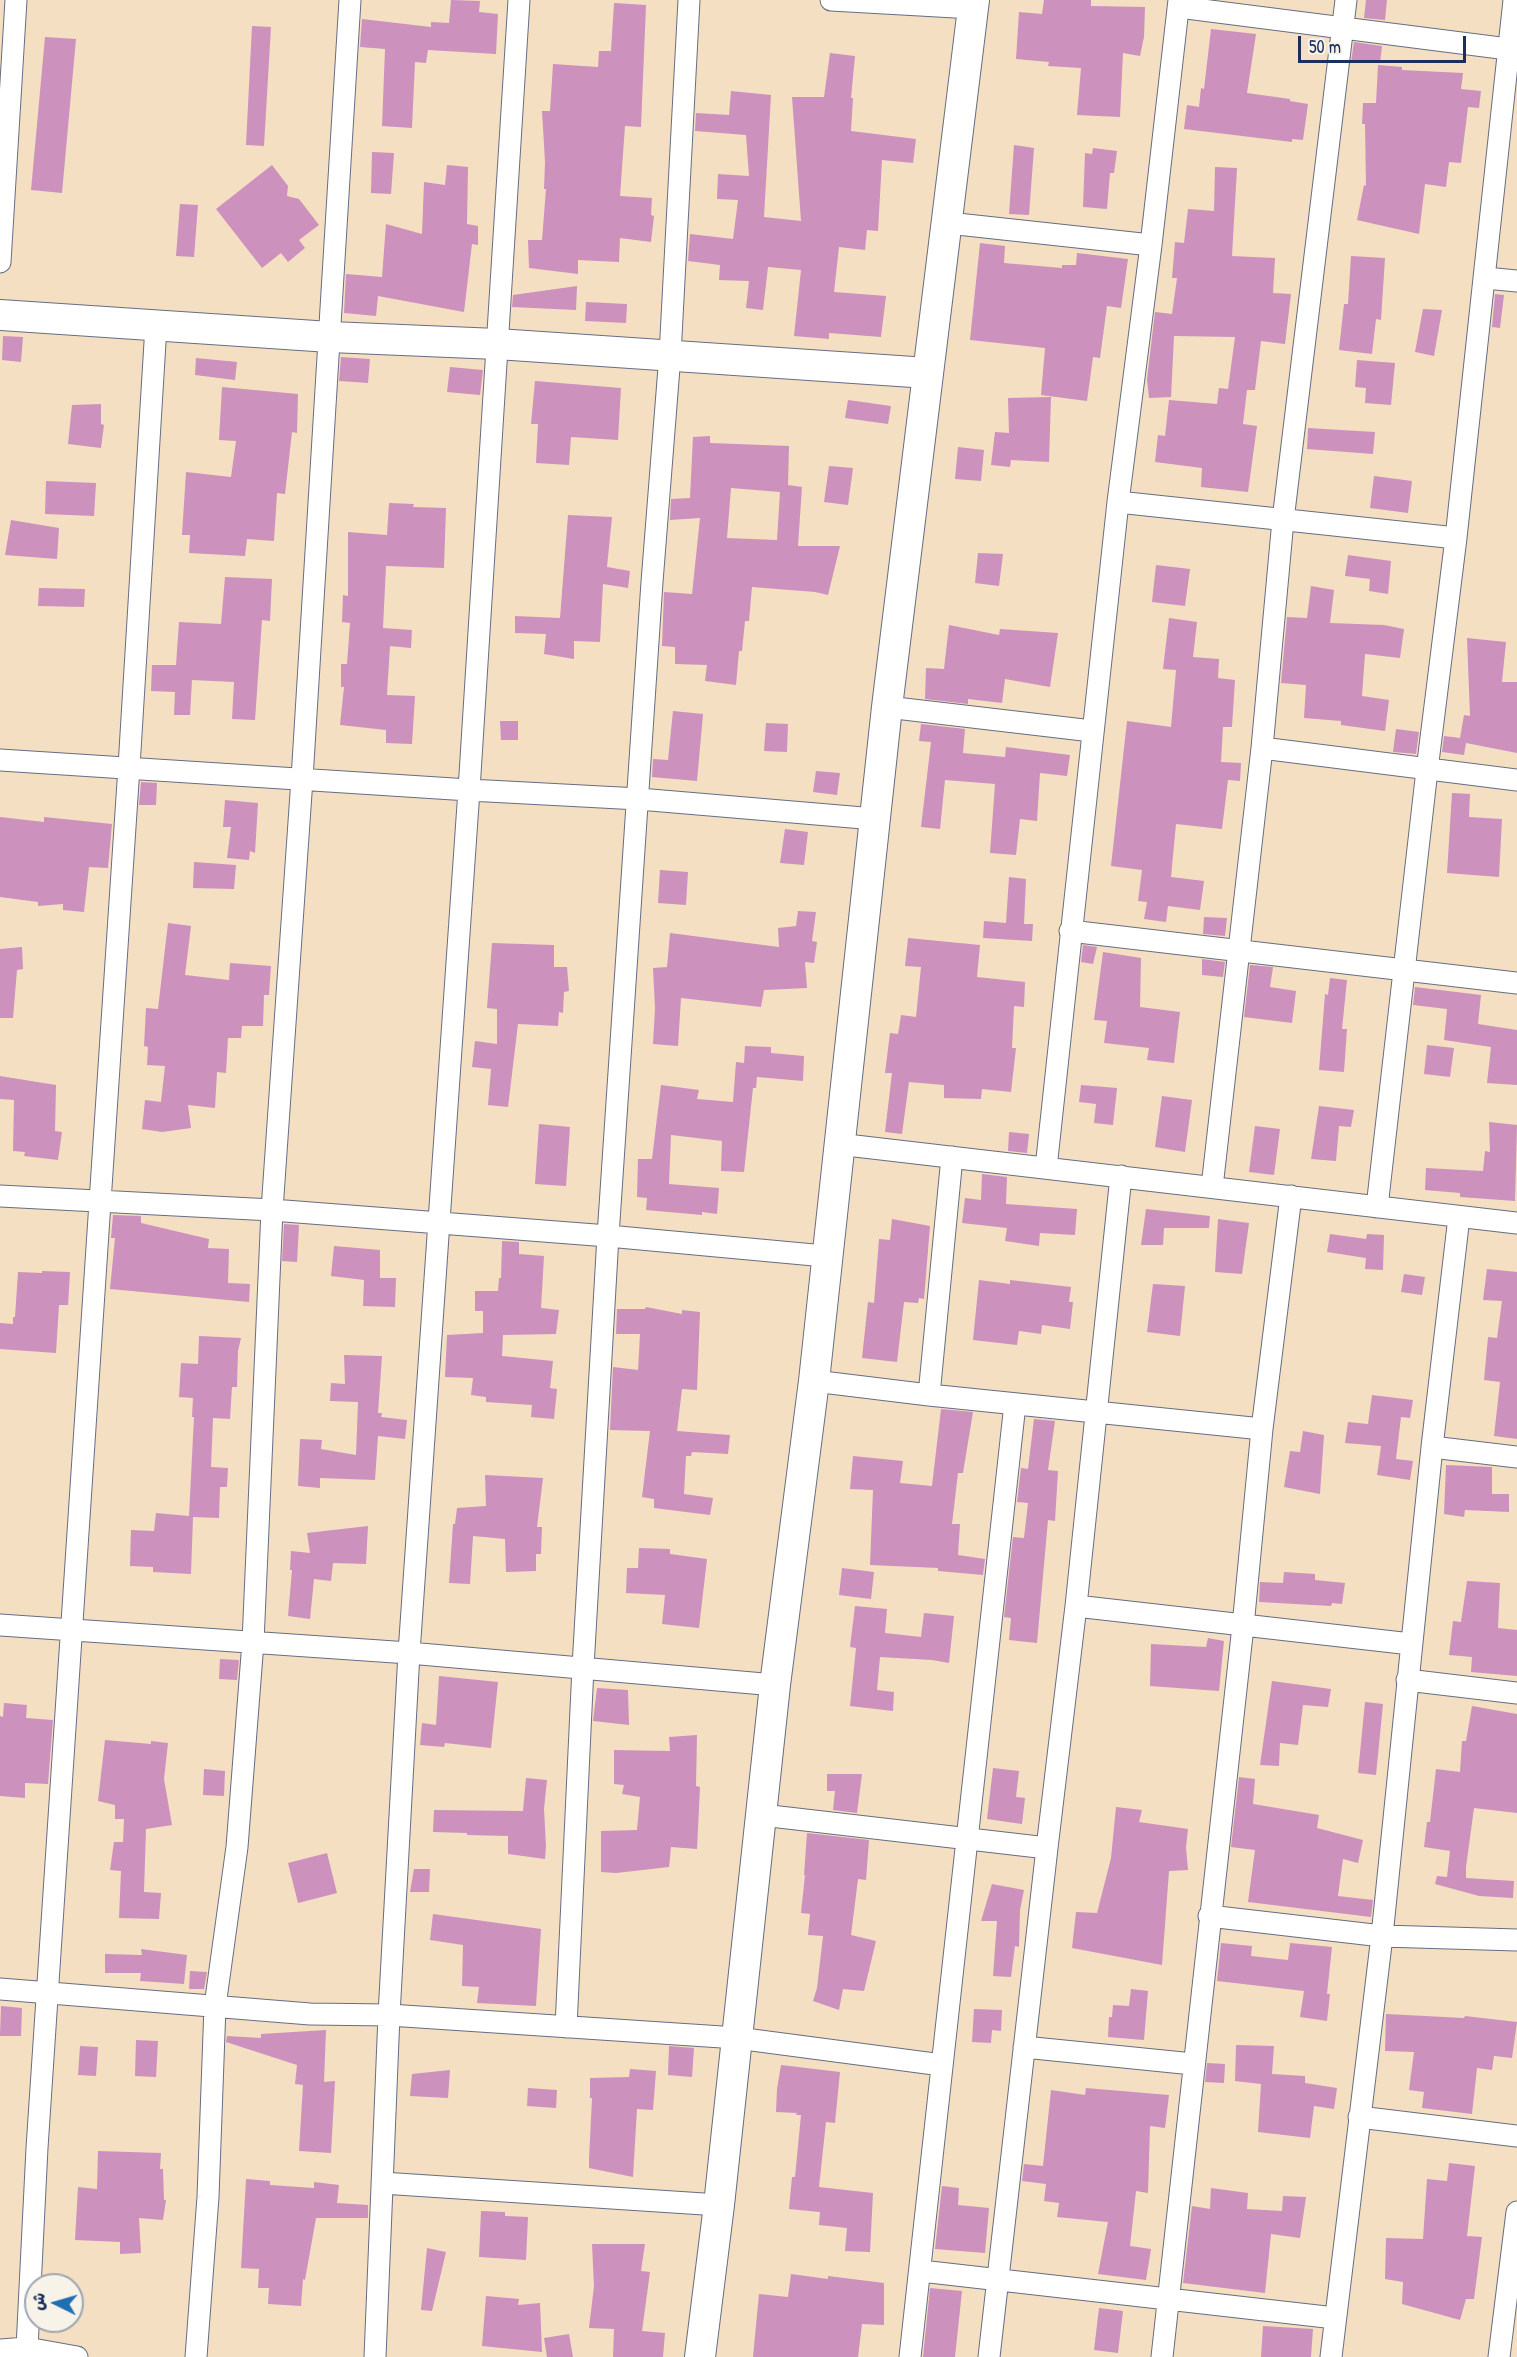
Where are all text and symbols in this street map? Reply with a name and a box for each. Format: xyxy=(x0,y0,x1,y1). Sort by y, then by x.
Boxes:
scale bar xyxy=(1301,24,1469,62)
text: 50 m xyxy=(1309,34,1341,59)
north arrow xyxy=(24,2273,84,2333)
text: ش xyxy=(26,2292,50,2311)

